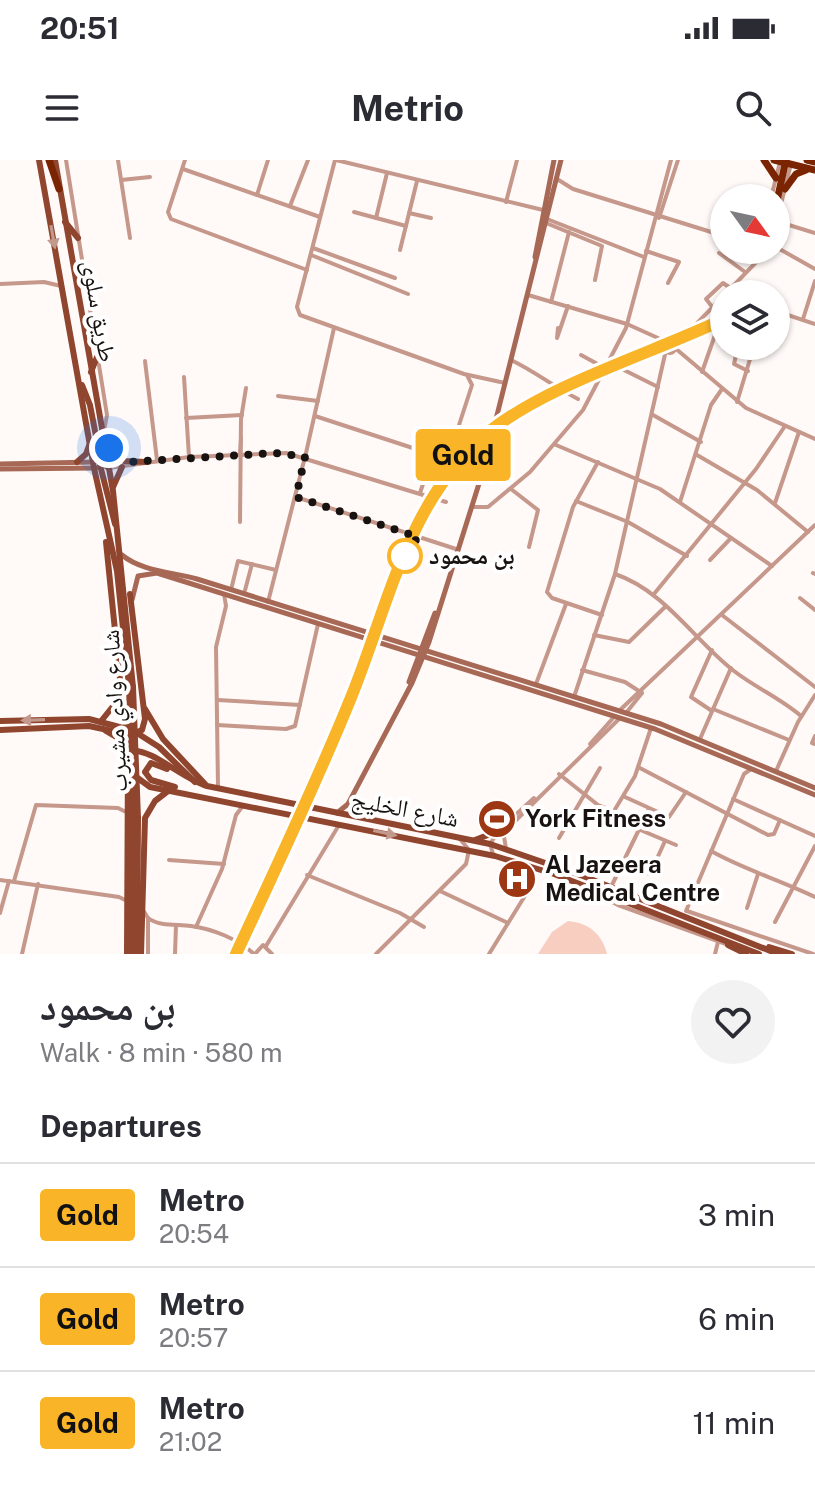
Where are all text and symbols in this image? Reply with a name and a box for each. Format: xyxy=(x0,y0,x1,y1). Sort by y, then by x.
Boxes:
text: 20:51 xyxy=(40,10,120,46)
icon: menu xyxy=(40,86,84,130)
icon: search xyxy=(731,86,775,130)
text: Metrio xyxy=(351,87,464,129)
north arrow xyxy=(710,184,790,264)
map controls xyxy=(710,184,790,360)
one-way arrow xyxy=(47,224,59,249)
street label: طريق سلوى xyxy=(76,258,123,364)
button: layers xyxy=(710,280,790,360)
your location xyxy=(89,428,129,468)
line badge: Gold xyxy=(407,429,519,481)
text: Gold xyxy=(432,438,494,471)
marker: بن محمود xyxy=(388,539,422,573)
place label: بن محمود xyxy=(429,541,515,570)
street label: شارع وادي مشيرب xyxy=(96,629,138,793)
one-way arrow xyxy=(20,714,45,726)
street label: شارع الخليج xyxy=(349,784,461,834)
sports icon: York Fitness xyxy=(476,798,518,840)
place label: York Fitness xyxy=(525,804,666,832)
one-way arrow xyxy=(373,827,398,840)
place label: Al Jazeera Medical Centre xyxy=(545,850,720,906)
hospital icon: Al Jazeera Medical Centre xyxy=(496,858,538,900)
button: heart xyxy=(691,980,775,1064)
text: بن محمود xyxy=(40,984,176,1029)
text: Walk · 8 min · 580 m xyxy=(40,1037,283,1068)
text: Departures xyxy=(40,1108,202,1144)
text: Metro xyxy=(159,1182,245,1218)
text: 3 min xyxy=(698,1197,775,1233)
text: Gold xyxy=(56,1198,119,1231)
text: 20:54 xyxy=(159,1218,229,1249)
text: Metro xyxy=(159,1286,245,1322)
text: 6 min xyxy=(698,1301,775,1337)
text: Gold xyxy=(56,1302,119,1335)
text: 20:57 xyxy=(159,1322,228,1353)
text: Metro xyxy=(159,1390,245,1426)
text: 11 min xyxy=(692,1405,775,1441)
text: Gold xyxy=(56,1406,119,1439)
text: 21:02 xyxy=(159,1426,222,1457)

